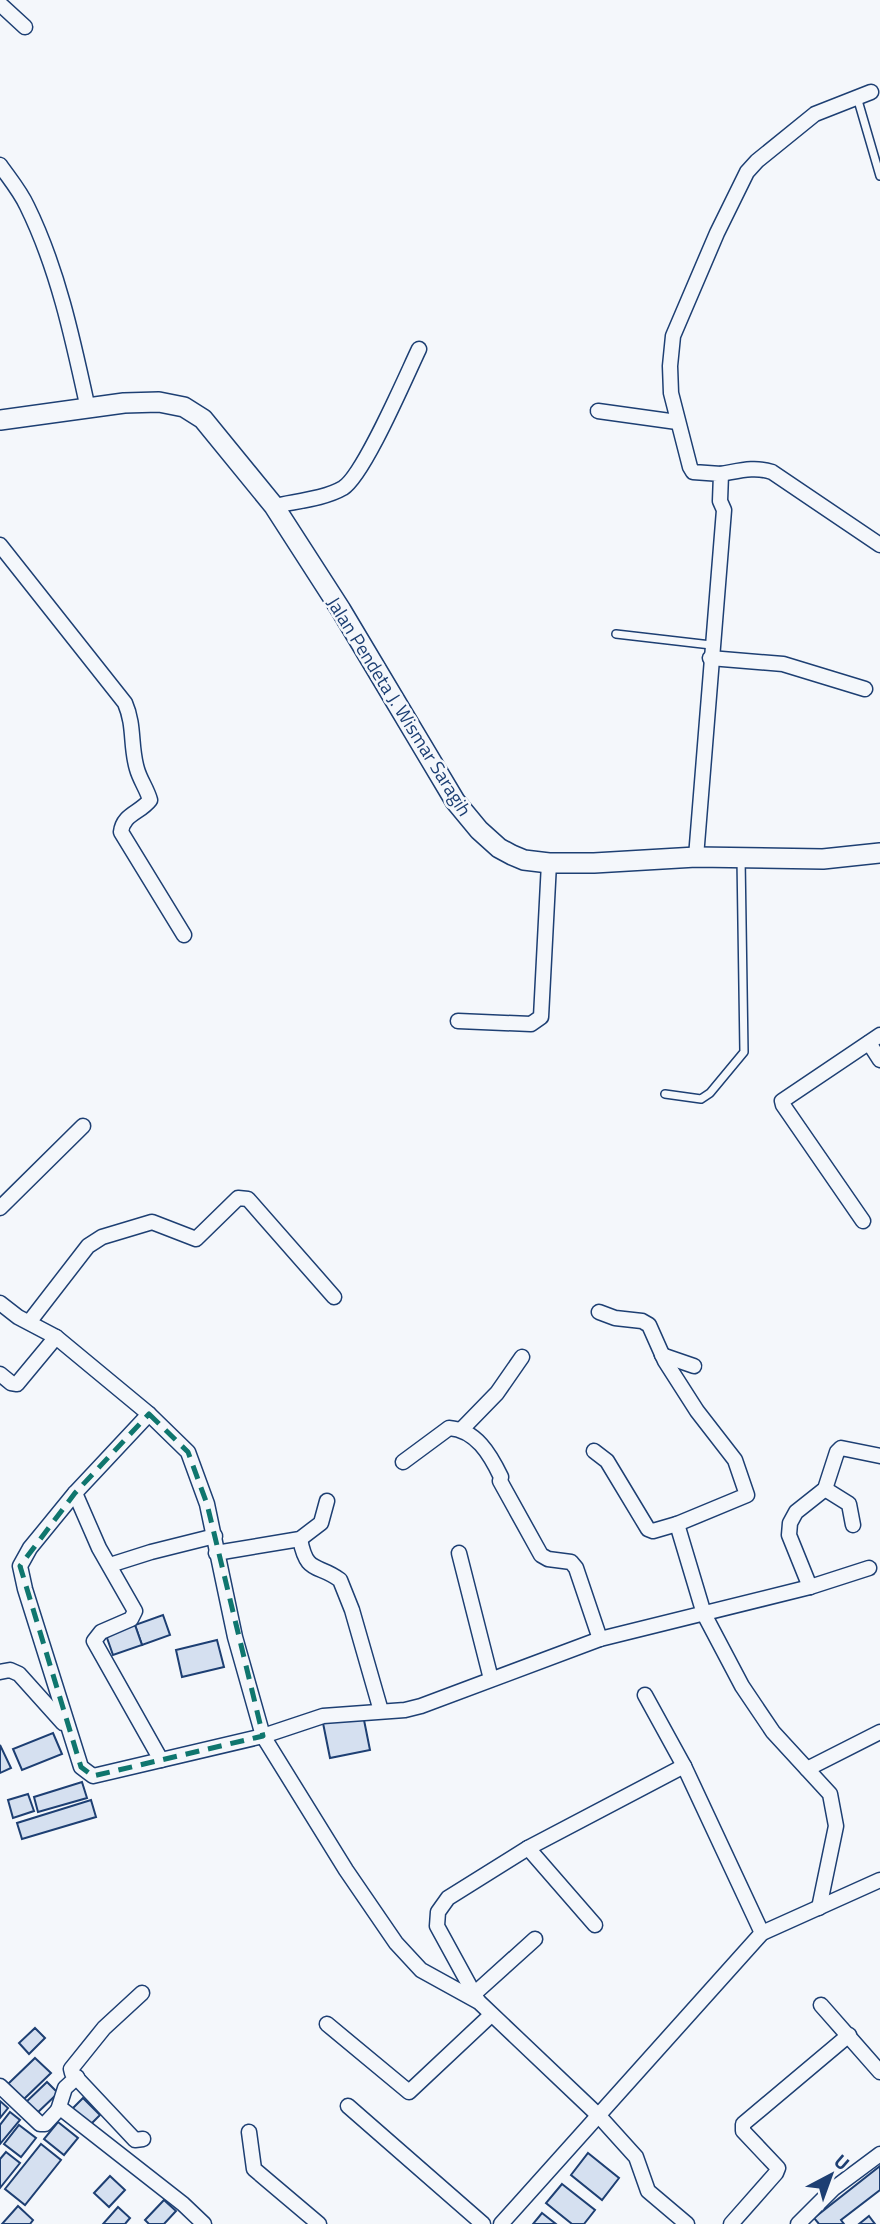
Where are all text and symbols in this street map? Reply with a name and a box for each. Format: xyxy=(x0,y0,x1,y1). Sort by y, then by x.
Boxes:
street label: Jalan Pendeta J. Wismar Saragih xyxy=(320,591,480,821)
north arrow xyxy=(796,2140,866,2210)
text: U xyxy=(828,2147,857,2177)

